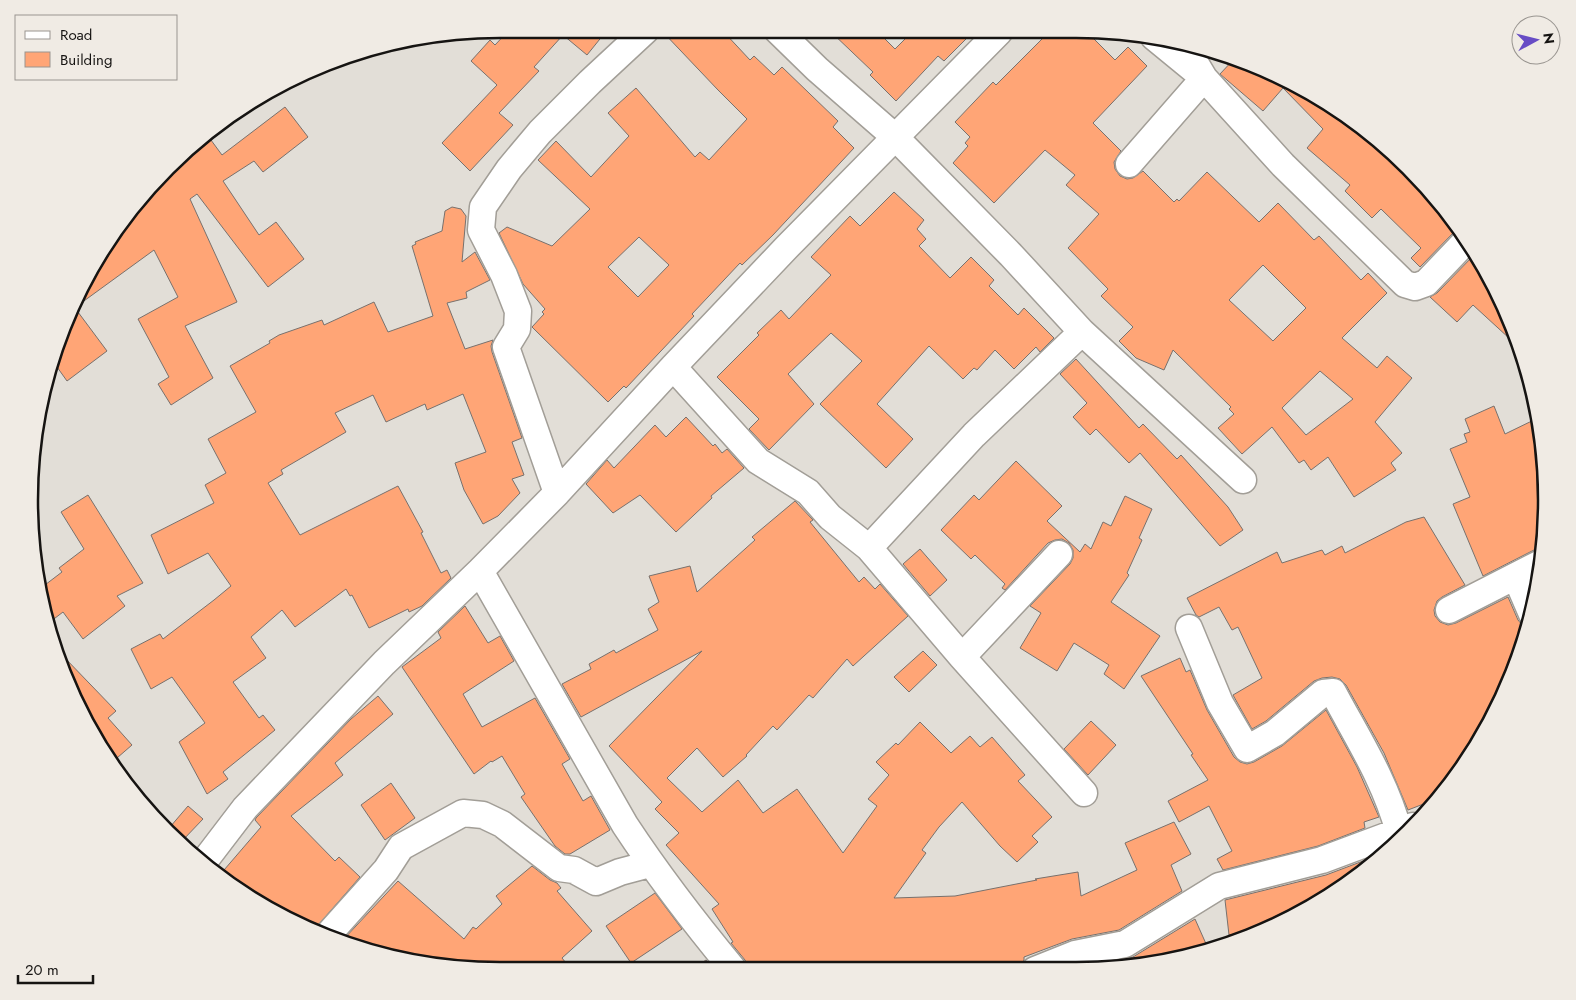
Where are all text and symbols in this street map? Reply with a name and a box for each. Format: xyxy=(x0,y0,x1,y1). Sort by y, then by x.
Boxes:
legend xyxy=(15,15,178,80)
north arrow xyxy=(1511,15,1561,65)
text: Road xyxy=(60,24,92,46)
text: N xyxy=(1538,32,1560,45)
text: Building xyxy=(60,49,112,71)
scale bar xyxy=(18,952,92,984)
text: 20 m xyxy=(25,959,59,981)

